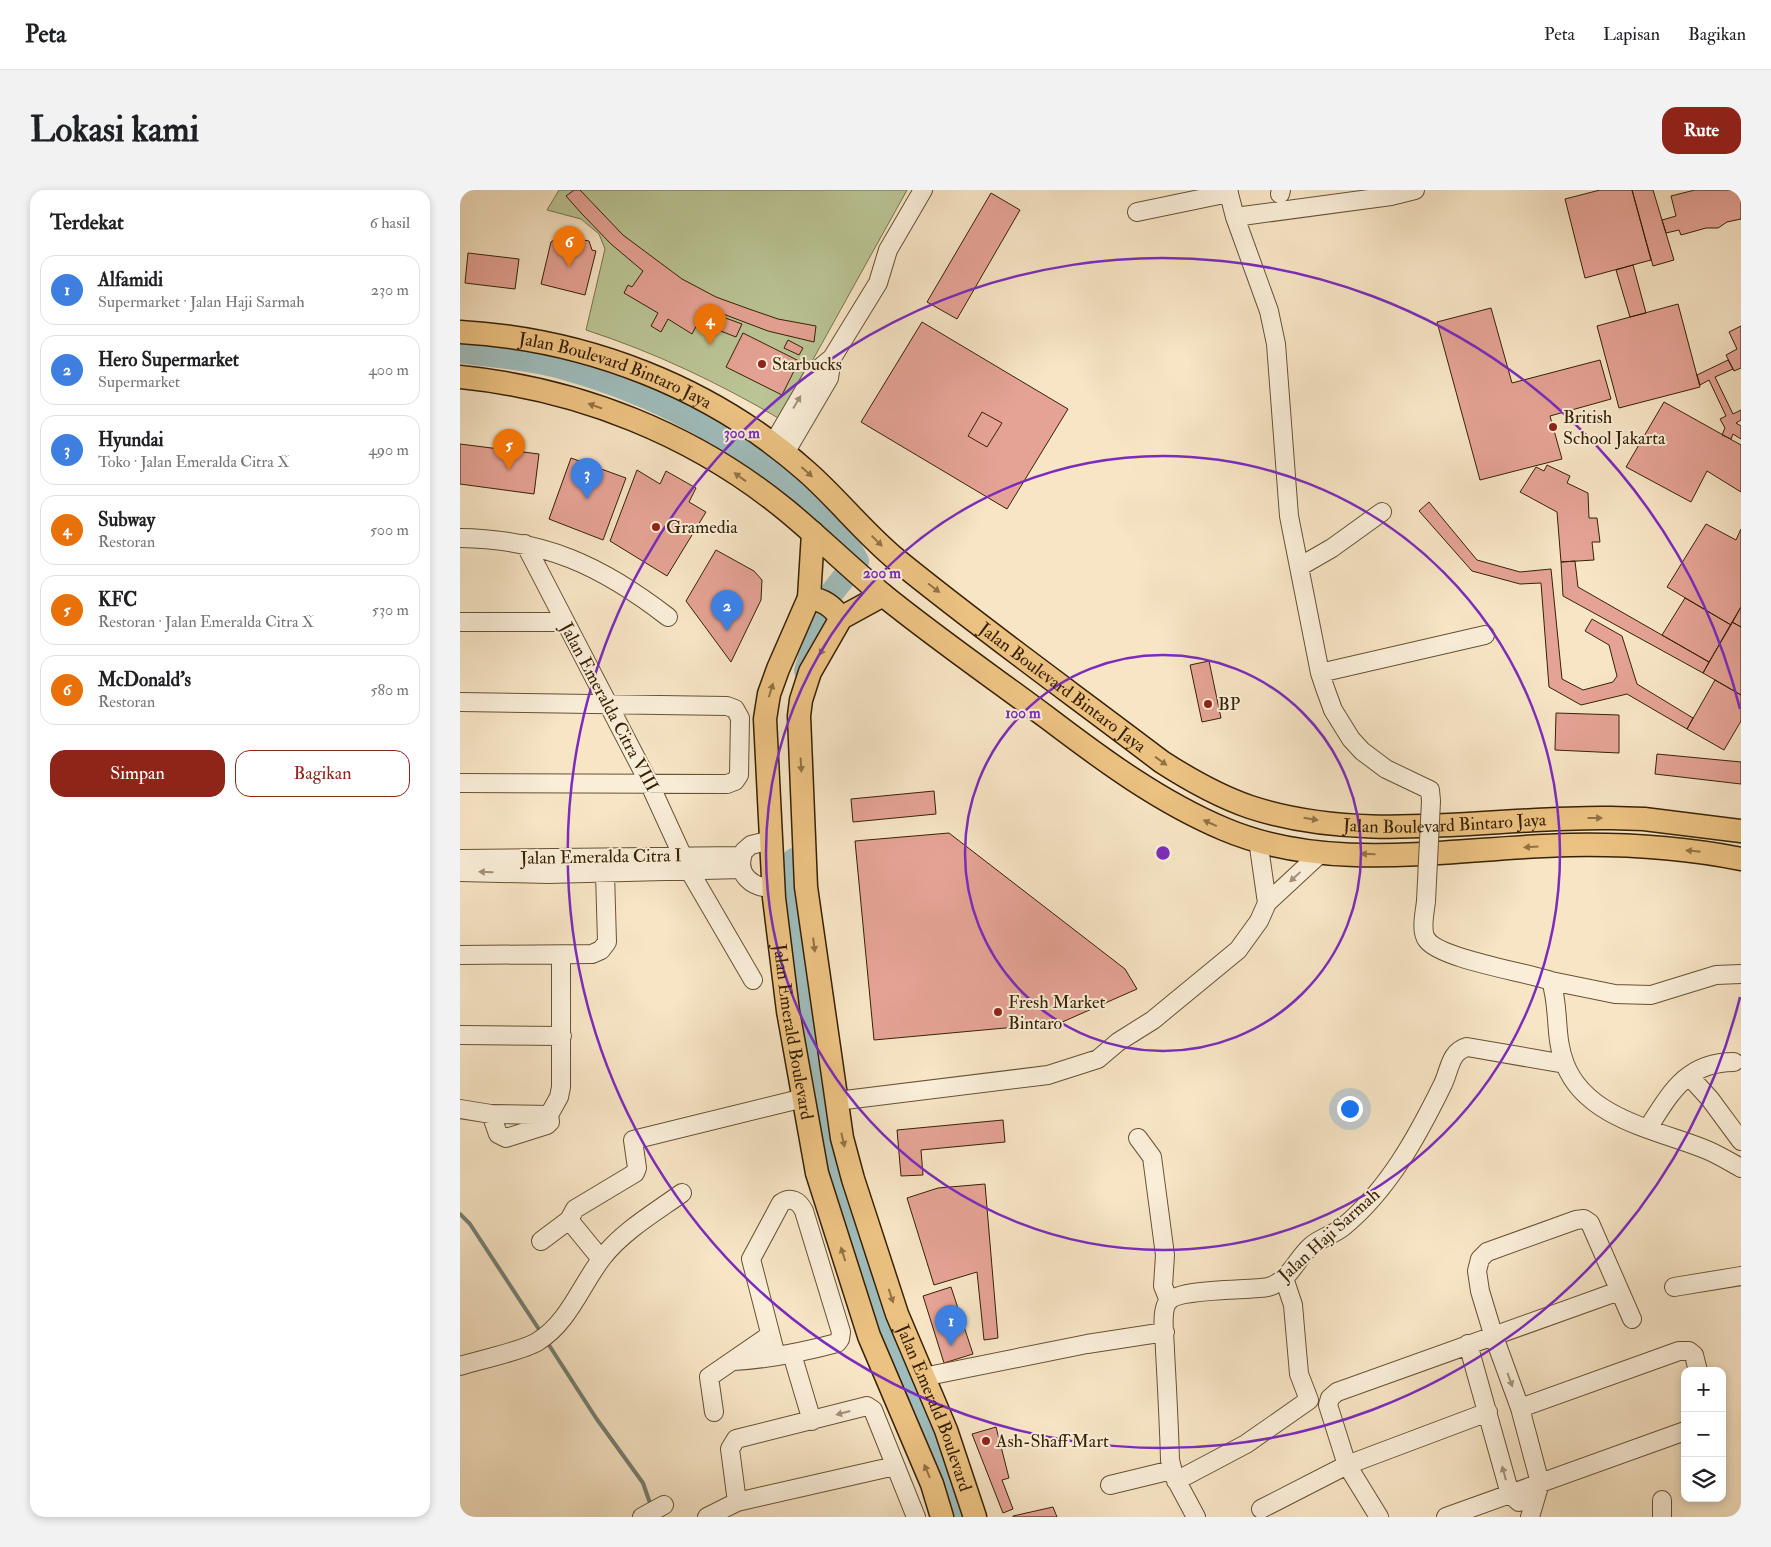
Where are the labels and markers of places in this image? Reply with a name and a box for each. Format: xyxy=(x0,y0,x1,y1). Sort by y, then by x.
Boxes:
pin: 6 xyxy=(553,226,585,267)
pin: 4 xyxy=(694,304,726,345)
place label: Starbucks xyxy=(772,353,842,376)
marker: Starbucks xyxy=(756,358,768,370)
place label: British School Jakarta xyxy=(1563,406,1666,450)
marker: British School Jakarta xyxy=(1547,421,1559,433)
pin: 5 xyxy=(493,429,525,470)
pin: 3 xyxy=(571,458,603,499)
place label: Gramedia xyxy=(666,516,738,539)
marker: Gramedia xyxy=(650,521,662,533)
pin: 2 xyxy=(711,590,743,631)
place label: BP xyxy=(1218,693,1241,716)
marker: BP xyxy=(1202,698,1214,710)
centre of rings xyxy=(1154,844,1172,862)
place label: Fresh Market Bintaro xyxy=(1008,991,1106,1035)
marker: Fresh Market Bintaro xyxy=(992,1006,1004,1018)
pin: 1 xyxy=(935,1305,967,1346)
place label: Ash-Shaff Mart xyxy=(995,1430,1109,1453)
marker: Ash-Shaff Mart xyxy=(980,1435,992,1447)

